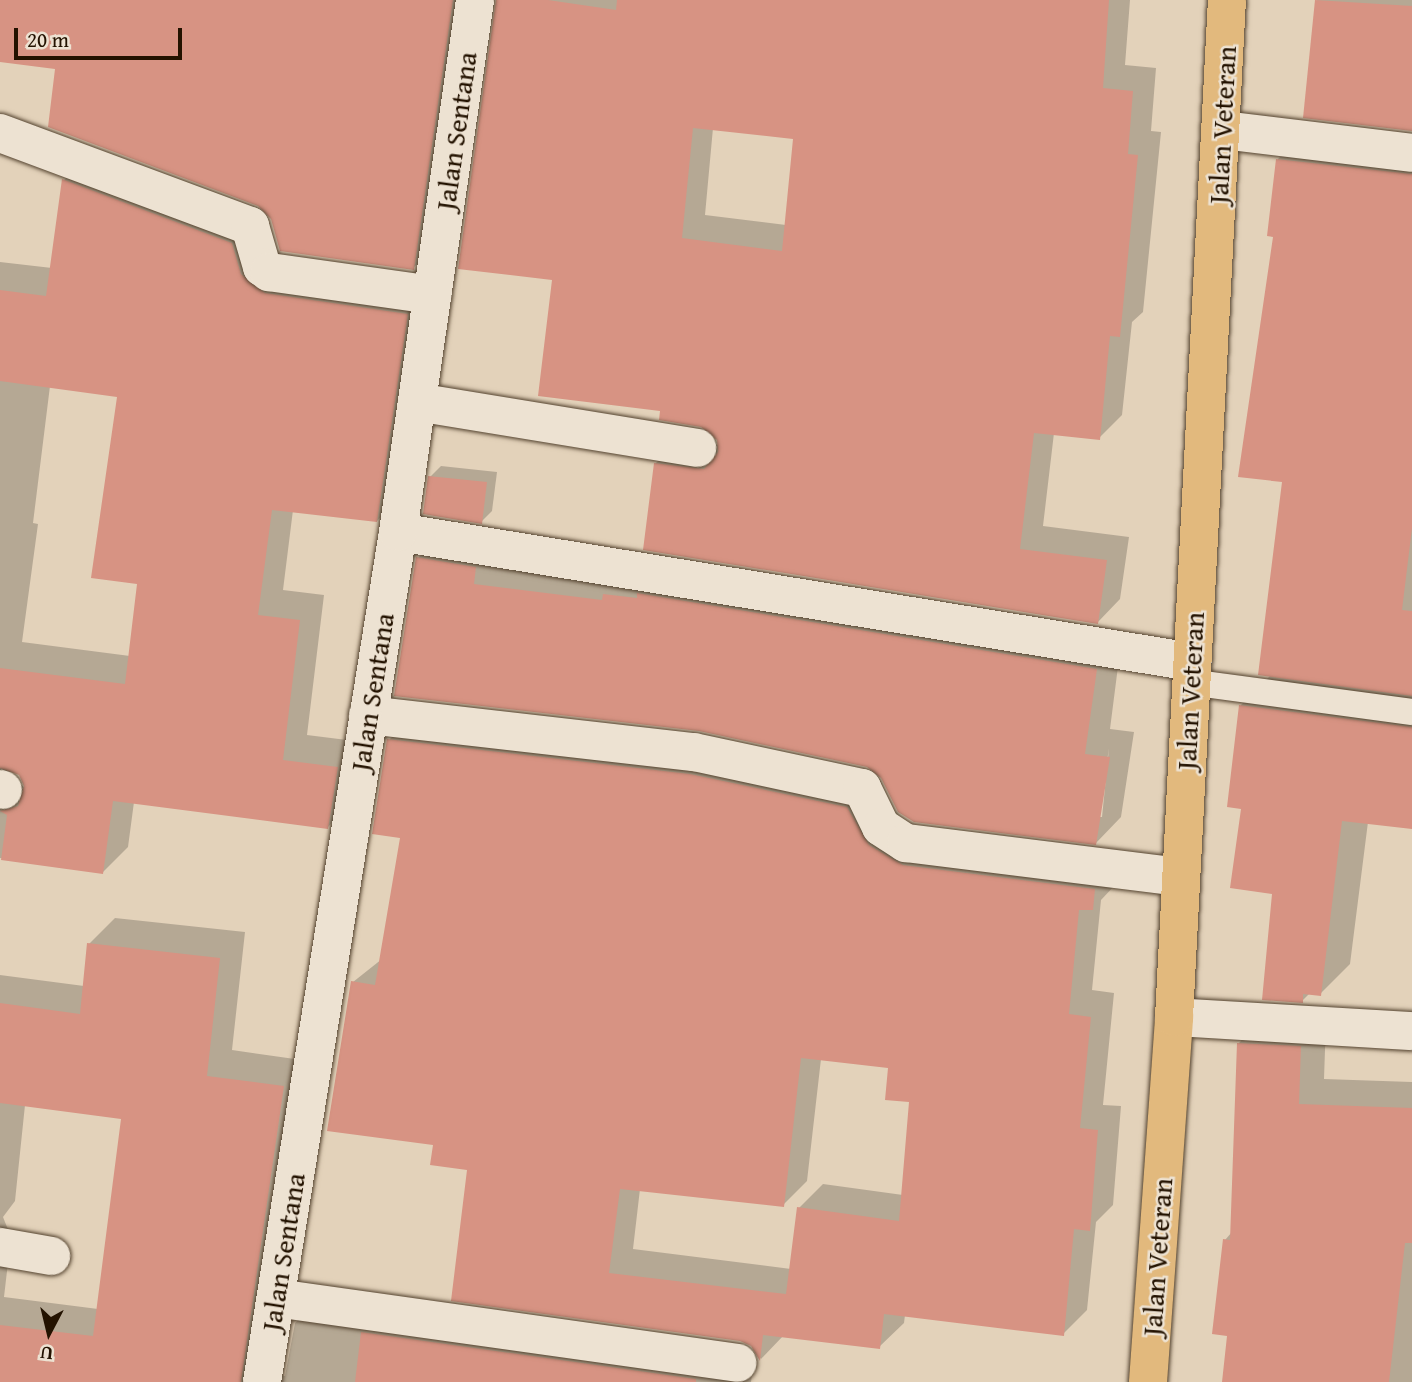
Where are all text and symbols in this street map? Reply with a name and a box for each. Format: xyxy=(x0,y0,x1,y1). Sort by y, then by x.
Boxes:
scale bar xyxy=(18,14,186,58)
text: 20 m xyxy=(27,24,69,55)
street label: Jalan Veteran xyxy=(1201,45,1243,205)
street label: Jalan Sentana xyxy=(428,50,484,212)
street label: Jalan Sentana xyxy=(343,611,401,773)
street label: Jalan Veteran xyxy=(1169,611,1211,771)
street label: Jalan Sentana xyxy=(254,1171,312,1333)
street label: Jalan Veteran xyxy=(1135,1177,1179,1337)
north arrow xyxy=(14,1298,84,1368)
text: U xyxy=(38,1339,55,1369)

